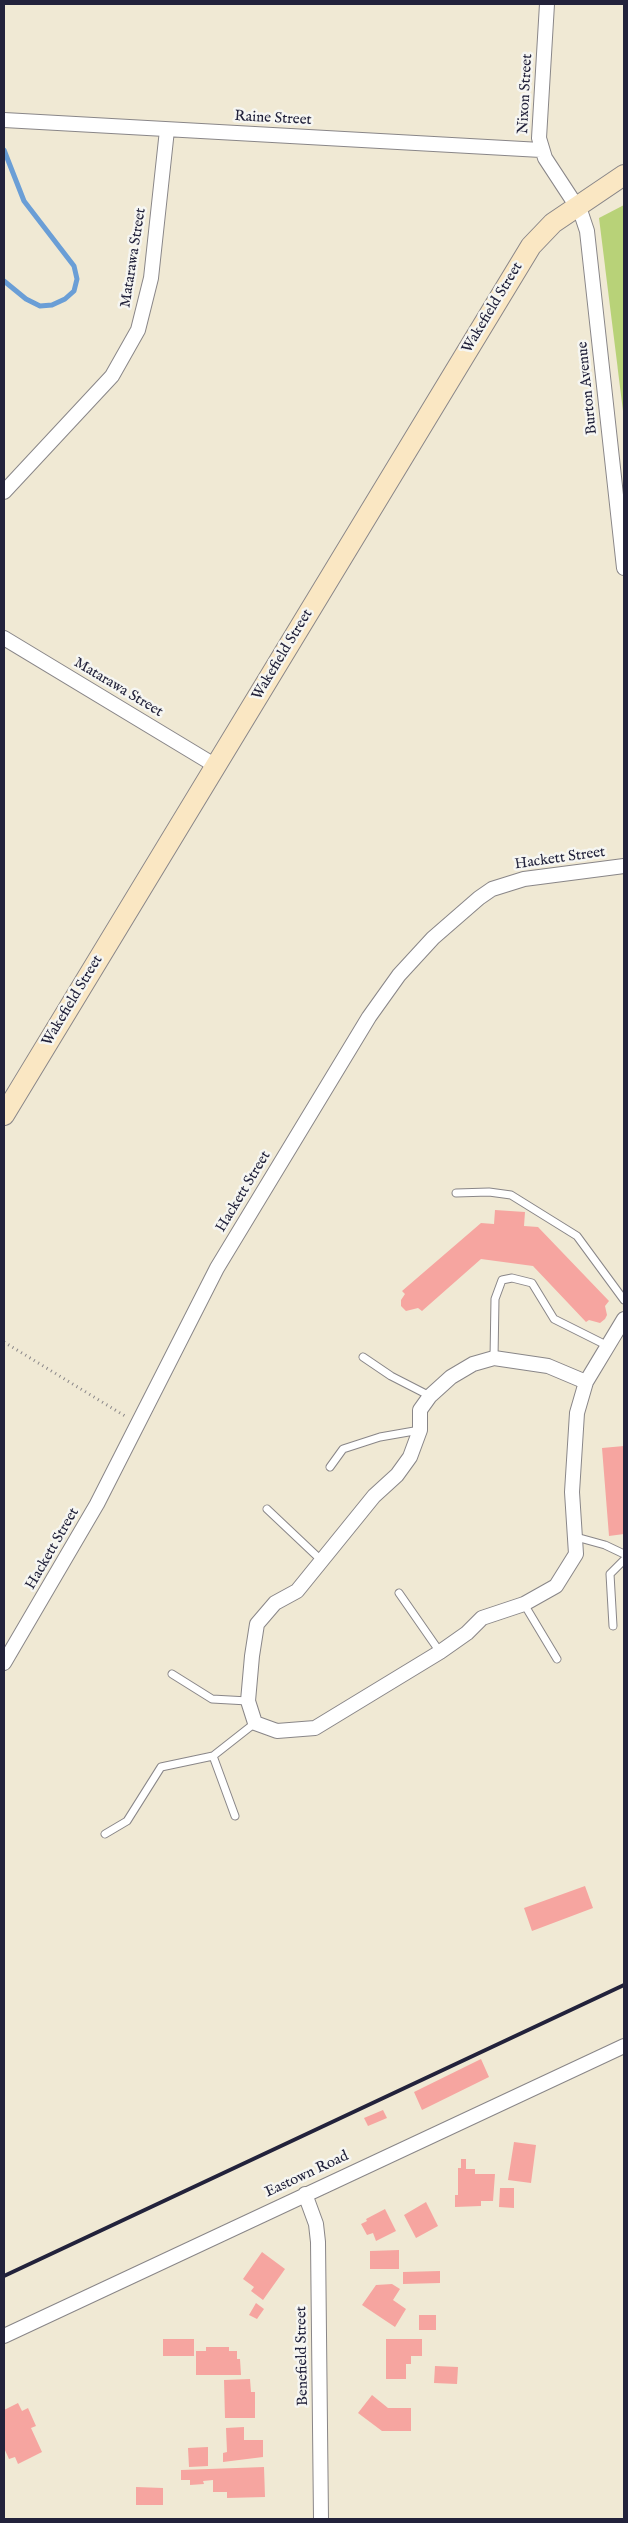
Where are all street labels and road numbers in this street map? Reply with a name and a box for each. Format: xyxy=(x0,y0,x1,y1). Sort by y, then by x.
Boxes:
street label: Nixon Street xyxy=(515,53,537,135)
street label: Raine Street xyxy=(234,108,312,130)
street label: Matarawa Street xyxy=(117,207,151,309)
street label: Wakefield Street xyxy=(459,259,527,357)
street label: Burton Avenue xyxy=(574,341,602,435)
street label: Wakefield Street xyxy=(249,606,317,704)
street label: Matarawa Street xyxy=(70,654,166,722)
street label: Hackett Street xyxy=(513,844,607,874)
street label: Wakefield Street xyxy=(39,952,107,1050)
street label: Hackett Street xyxy=(213,1148,275,1236)
street label: Hackett Street xyxy=(22,1505,84,1593)
street label: Eastown Road xyxy=(262,2148,352,2202)
street label: Benefield Street xyxy=(293,2306,313,2406)

